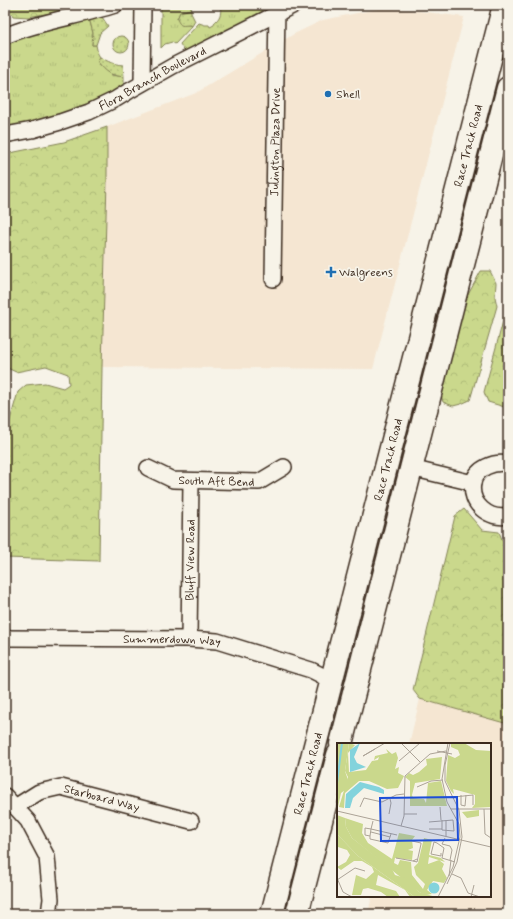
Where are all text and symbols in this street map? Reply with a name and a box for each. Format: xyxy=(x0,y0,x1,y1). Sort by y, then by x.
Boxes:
street label: Flora Branch Boulevard xyxy=(96,44,209,115)
street label: Julington Plaza Drive xyxy=(267,87,285,197)
place label: Shell xyxy=(336,87,360,103)
marker: Shell xyxy=(323,89,333,99)
street label: Race Track Road xyxy=(451,103,487,189)
place label: Walgreens xyxy=(339,265,393,281)
marker: Walgreens xyxy=(326,267,336,277)
street label: Race Track Road xyxy=(371,417,407,503)
street label: South Aft Bend xyxy=(178,473,254,491)
street label: Bluff View Road xyxy=(182,519,200,601)
street label: Summerdown Way xyxy=(123,632,223,651)
street label: Race Track Road xyxy=(291,731,327,817)
inset map xyxy=(337,743,491,897)
street label: Starboard Way xyxy=(62,781,141,816)

